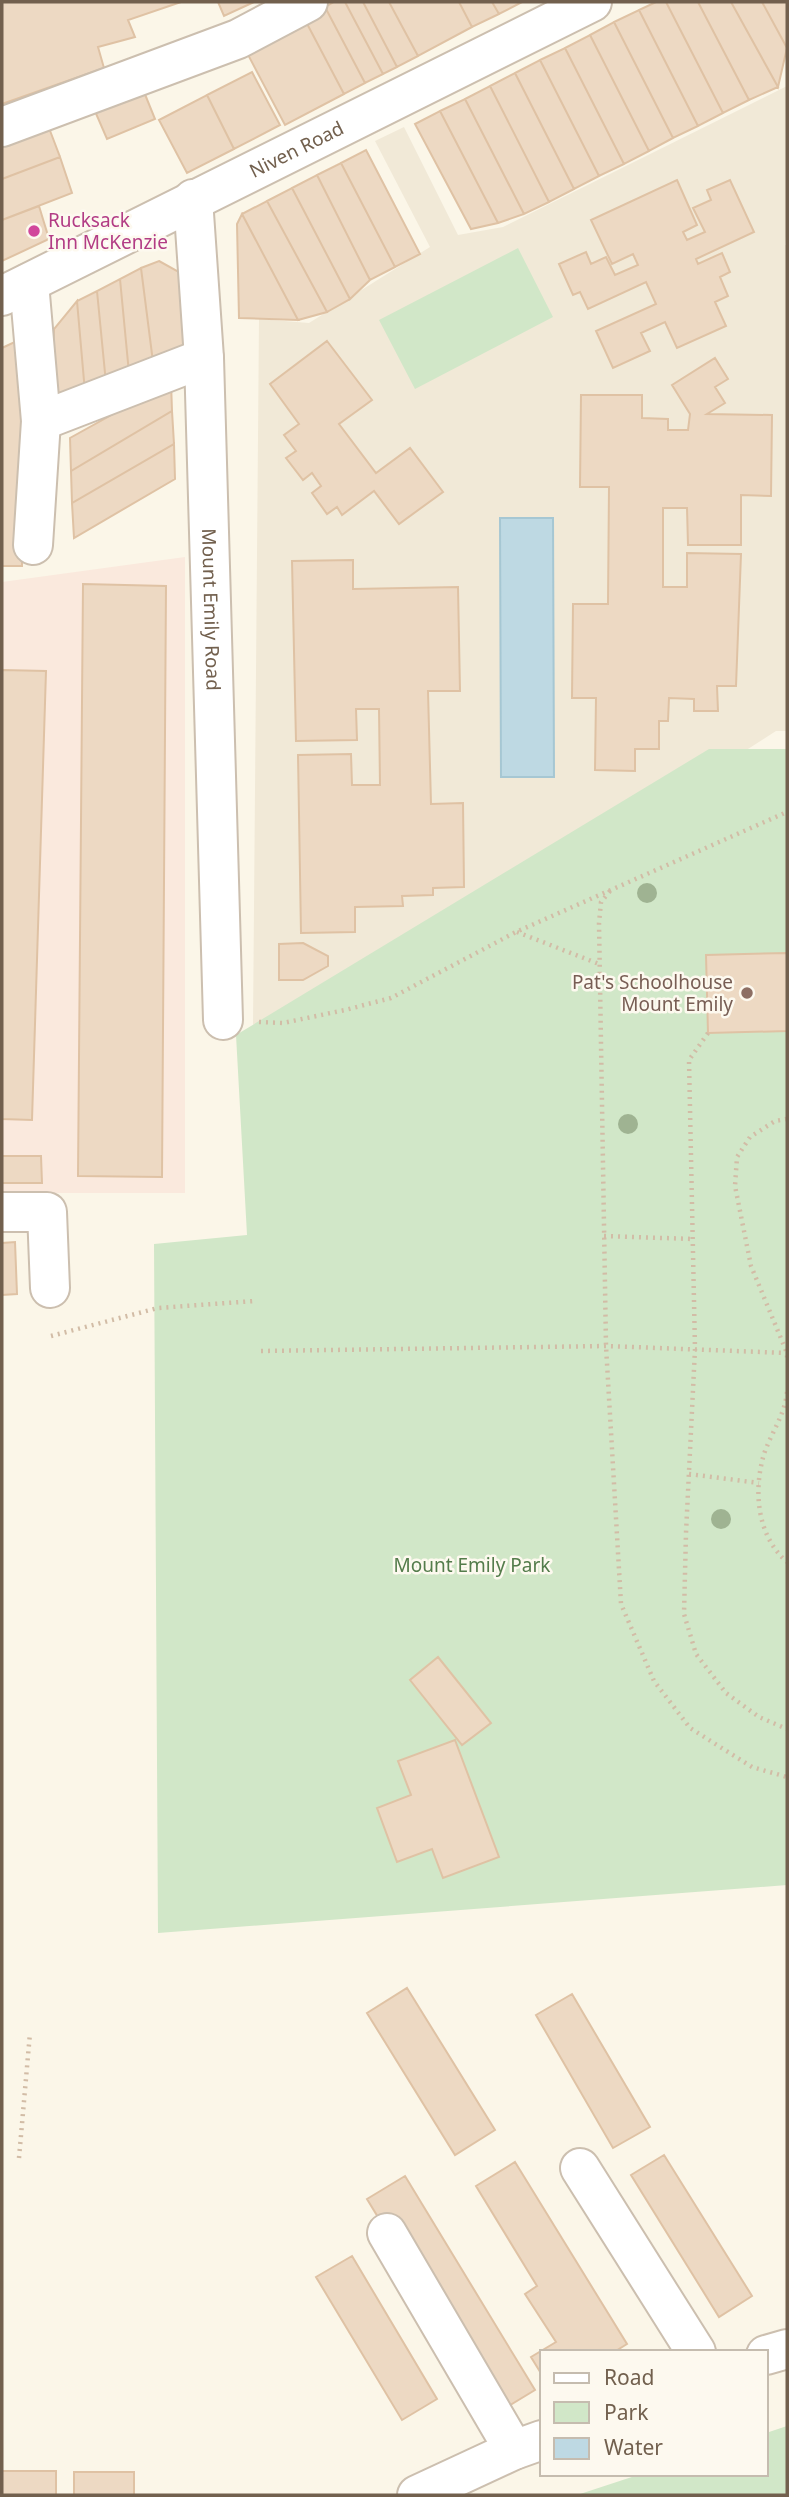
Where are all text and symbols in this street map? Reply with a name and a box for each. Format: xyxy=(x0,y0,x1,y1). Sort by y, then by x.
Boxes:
street label: Niven Road xyxy=(245,115,348,184)
place label: Rucksack Inn McKenzie xyxy=(48,207,168,255)
marker: Rucksack Inn McKenzie xyxy=(26,223,42,239)
street label: Mount Emily Road xyxy=(196,528,227,691)
place label: Pat's Schoolhouse Mount Emily xyxy=(572,969,733,1017)
marker: Pat's Schoolhouse Mount Emily xyxy=(739,985,755,1001)
park label: Mount Emily Park xyxy=(394,1552,550,1578)
legend xyxy=(540,2350,768,2476)
text: Road xyxy=(604,2363,654,2391)
text: Park xyxy=(604,2398,649,2426)
text: Water xyxy=(604,2433,663,2461)

